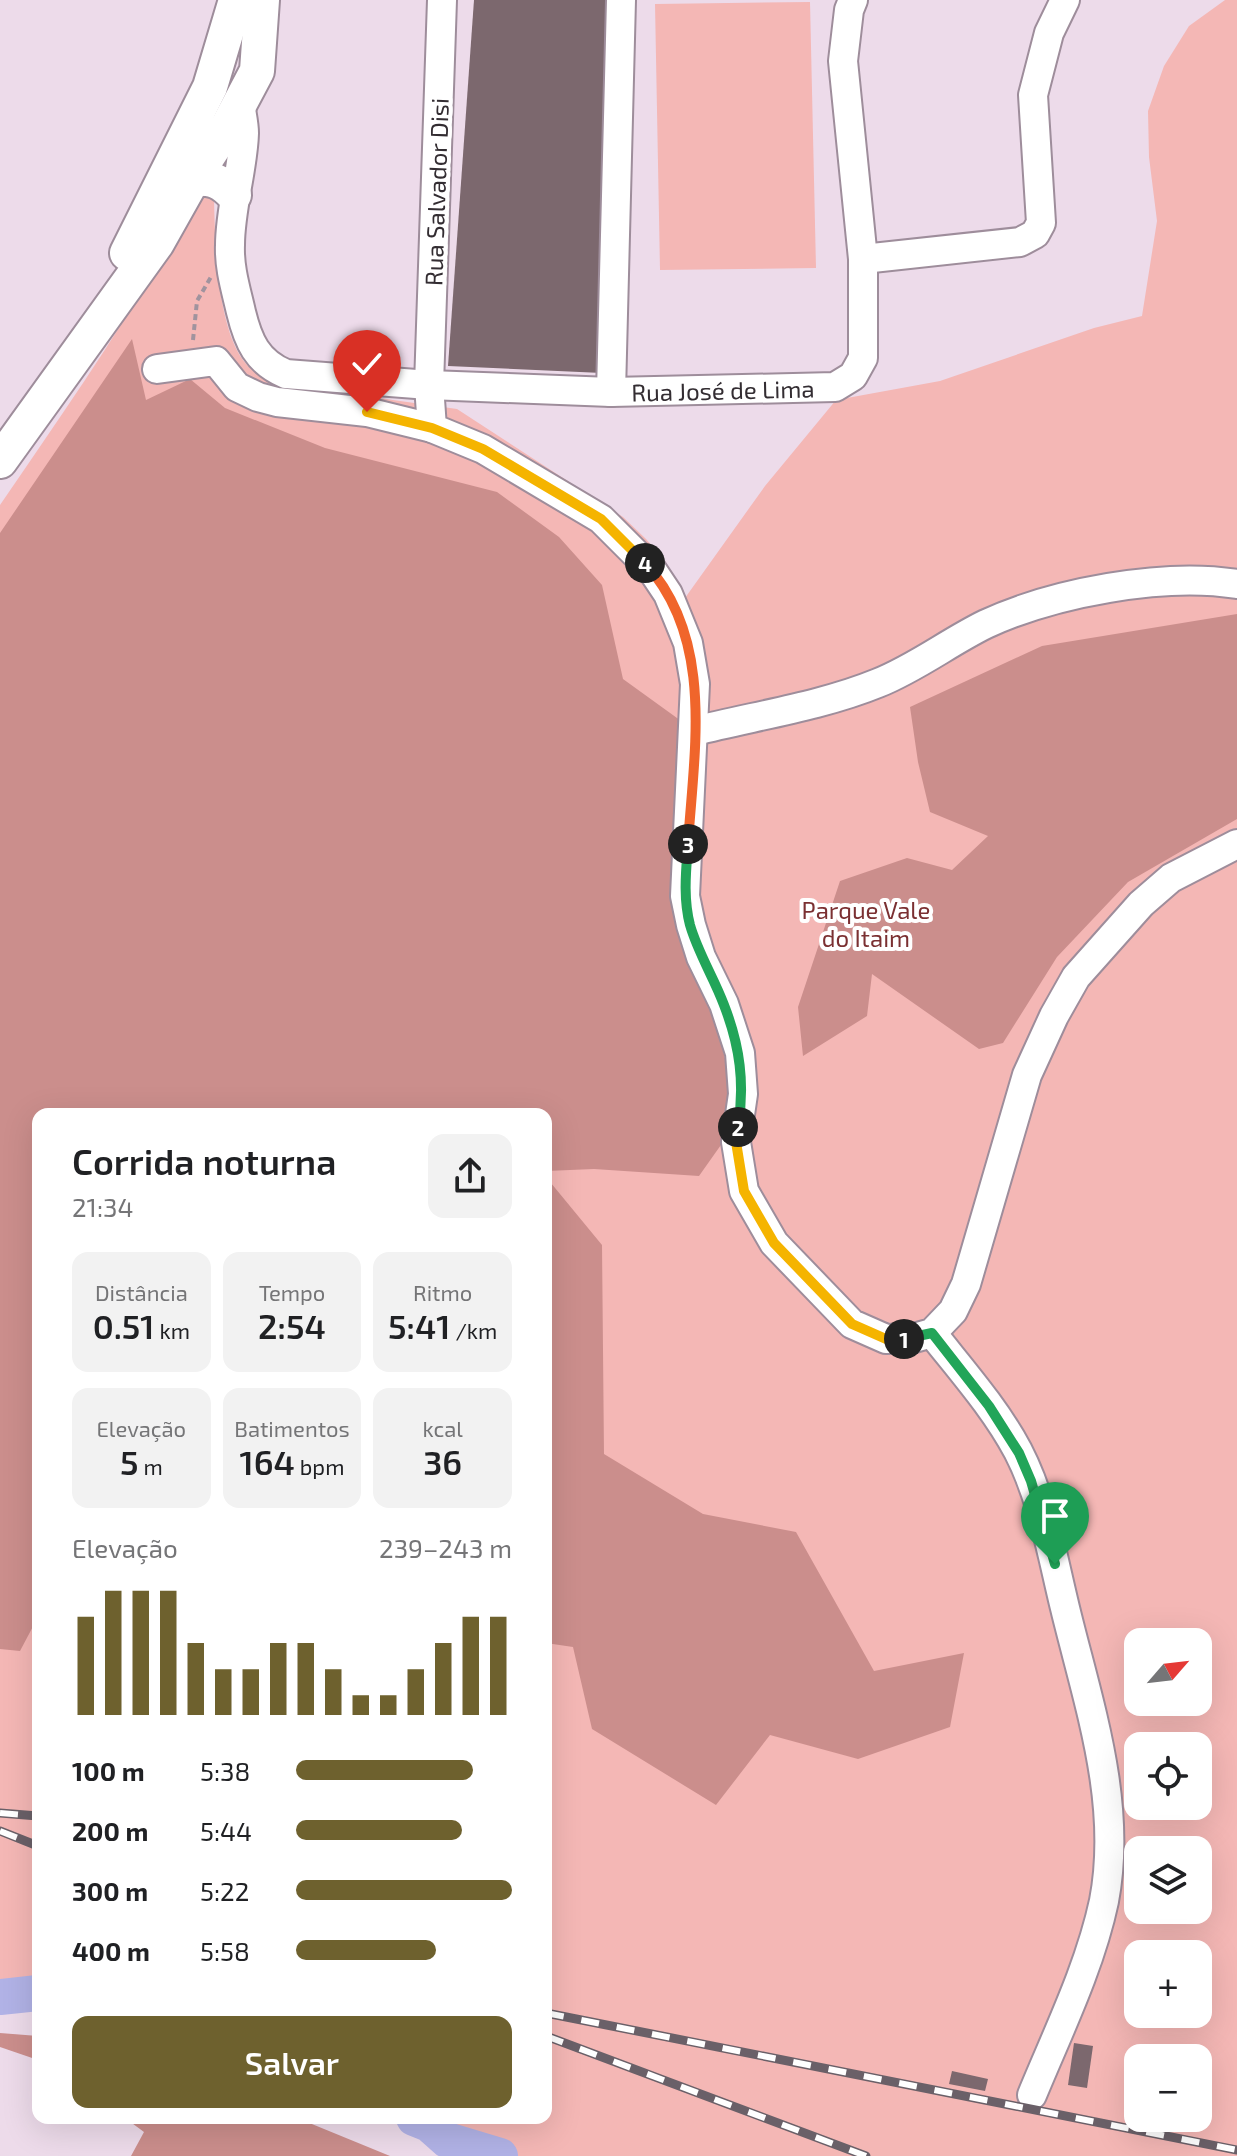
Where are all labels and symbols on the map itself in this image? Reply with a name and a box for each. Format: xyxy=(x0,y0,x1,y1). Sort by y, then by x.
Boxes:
street label: Rua Salvador Disi xyxy=(418,98,454,286)
pin xyxy=(333,330,401,412)
street label: Rua José de Lima xyxy=(631,373,815,406)
pin: 4 xyxy=(625,543,665,583)
pin: 3 xyxy=(668,824,708,864)
park label: Parque Vale do Itaim xyxy=(802,895,930,952)
pin: 2 xyxy=(718,1107,758,1147)
pin: 1 xyxy=(884,1319,924,1359)
pin xyxy=(1021,1482,1089,1564)
north arrow xyxy=(1124,1628,1212,1716)

